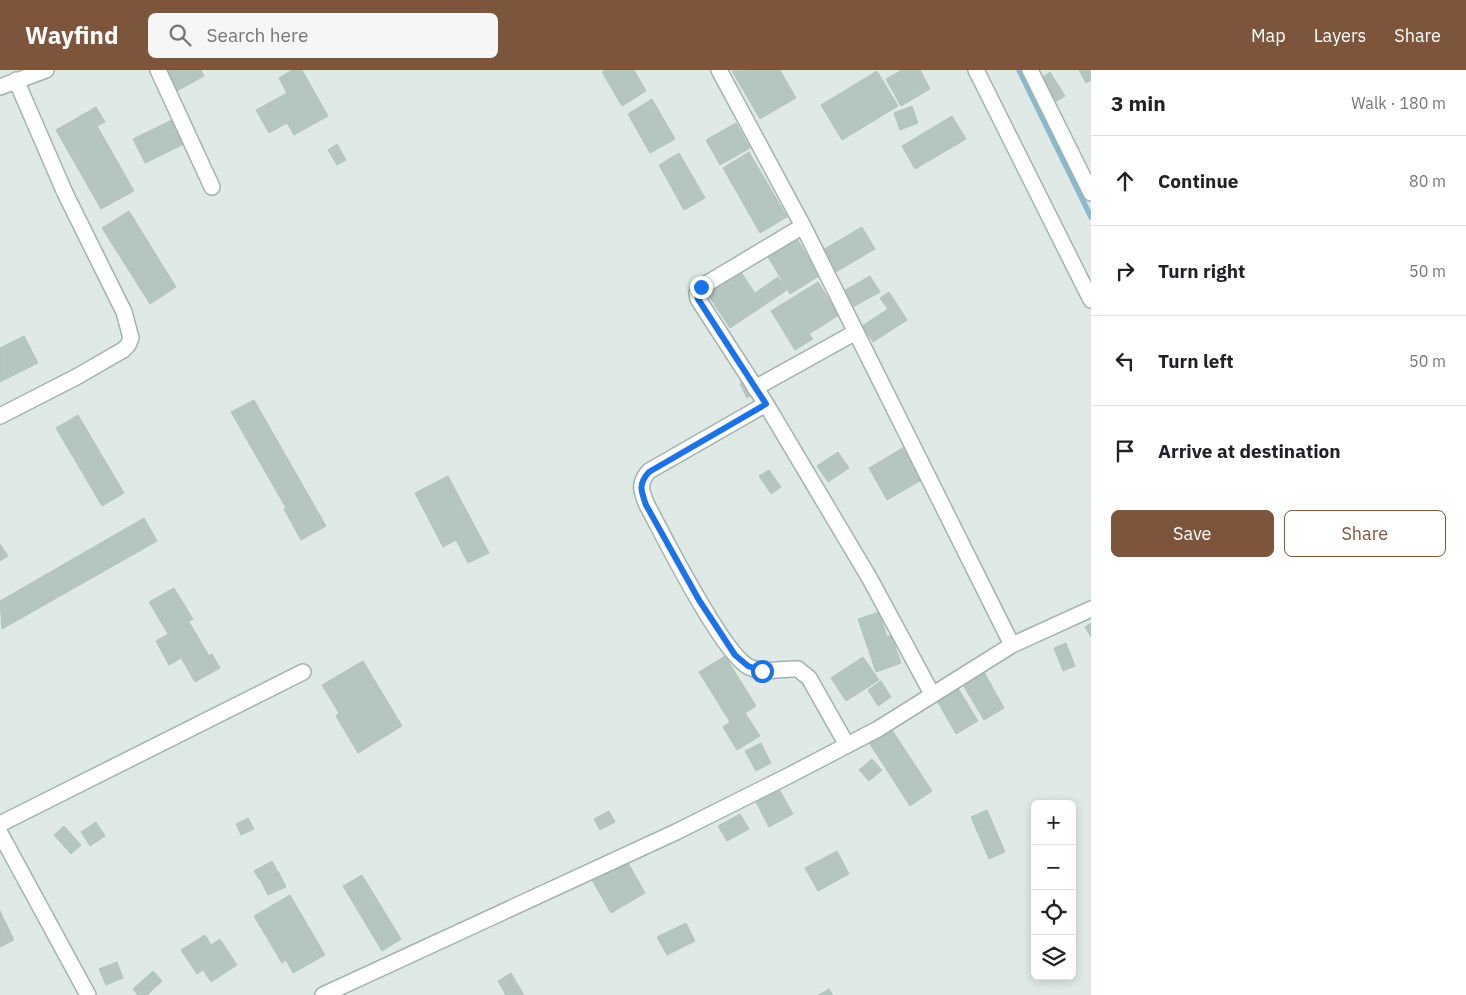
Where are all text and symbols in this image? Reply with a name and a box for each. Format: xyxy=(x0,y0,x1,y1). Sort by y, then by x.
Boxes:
search box xyxy=(148,13,498,58)
text: Wayfind xyxy=(25,19,118,51)
icon: search xyxy=(166,21,194,49)
text: Search here xyxy=(206,23,308,47)
text: Map xyxy=(1251,24,1286,47)
text: Layers xyxy=(1314,24,1366,47)
text: Share xyxy=(1394,24,1441,47)
text: 3 min xyxy=(1111,89,1166,117)
text: Walk · 180 m xyxy=(1351,93,1446,113)
icon: ahead xyxy=(1111,167,1139,195)
text: Continue xyxy=(1158,169,1238,193)
text: 80 m xyxy=(1409,171,1446,191)
icon: right xyxy=(1111,257,1139,285)
text: Turn right xyxy=(1158,259,1245,283)
text: 50 m xyxy=(1409,261,1446,281)
route end xyxy=(690,276,713,299)
icon: left xyxy=(1111,347,1139,375)
text: Turn left xyxy=(1158,349,1234,373)
text: 50 m xyxy=(1409,351,1446,371)
icon: arrive xyxy=(1111,437,1139,465)
text: Arrive at destination xyxy=(1158,439,1341,463)
button: Save xyxy=(1111,510,1274,557)
button: Share xyxy=(1284,510,1446,557)
route start xyxy=(751,660,774,683)
map controls xyxy=(1031,800,1076,980)
button: + xyxy=(1031,800,1076,845)
button: − xyxy=(1031,845,1076,890)
button: locate xyxy=(1031,890,1076,935)
button: layers xyxy=(1031,935,1076,980)

